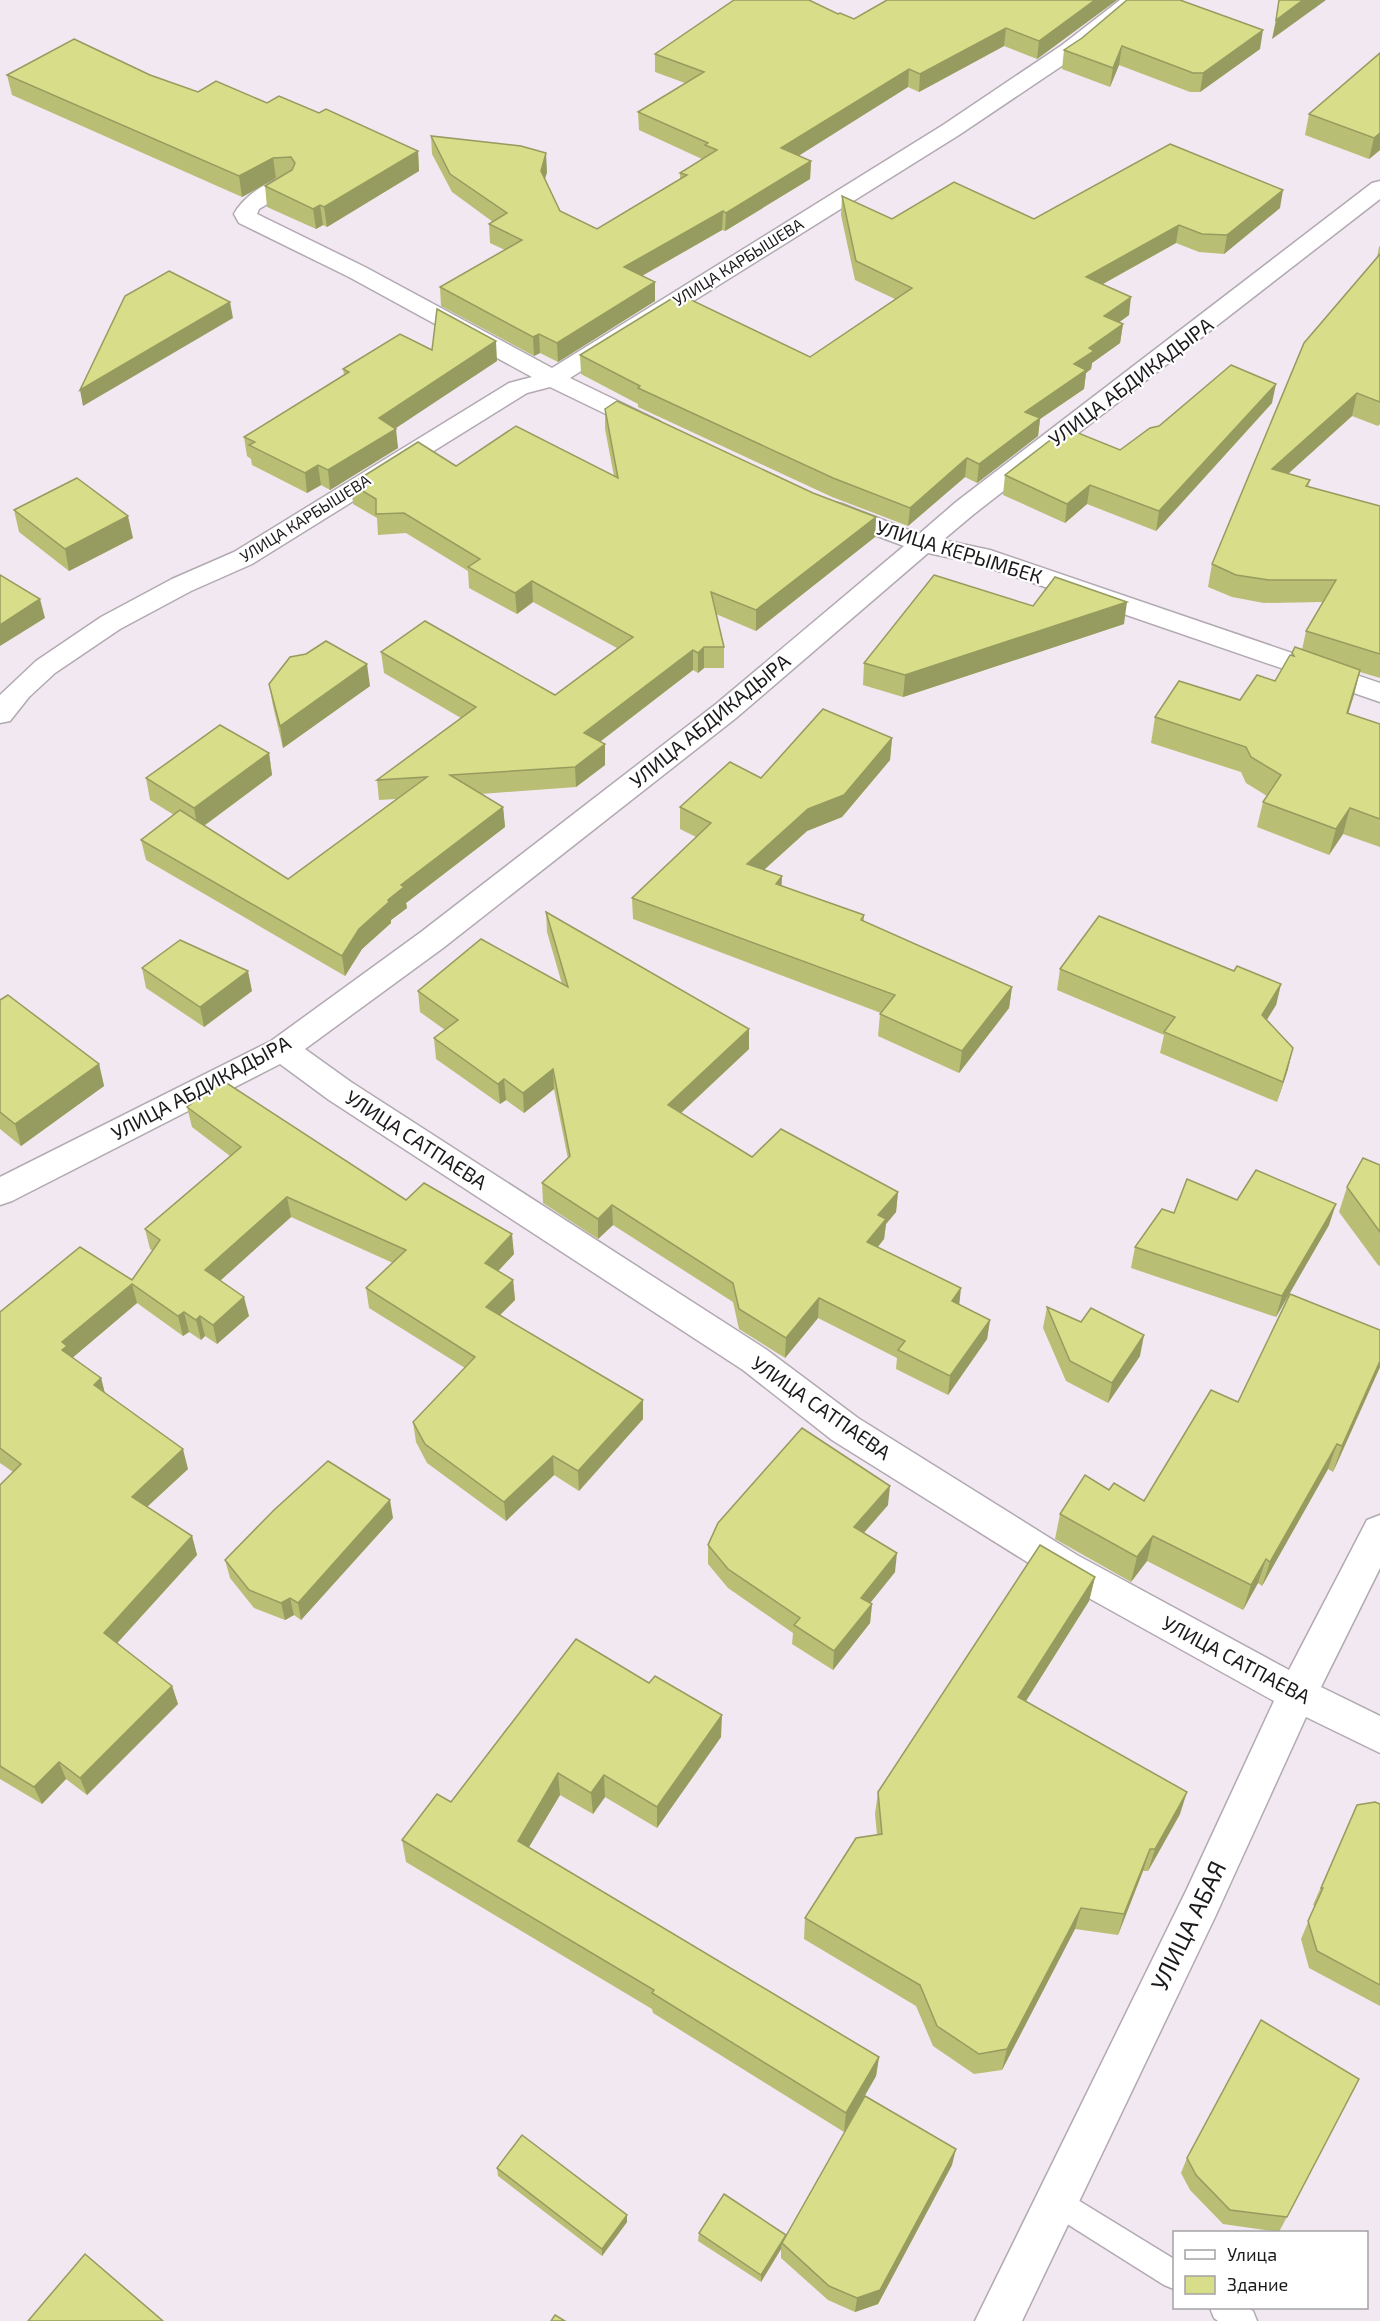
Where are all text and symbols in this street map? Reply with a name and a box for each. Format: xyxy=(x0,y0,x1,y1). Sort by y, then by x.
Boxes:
street label: УЛИЦА КАРБЫШЕВА xyxy=(669,214,806,309)
street label: УЛИЦА АБДИКАДЫРА xyxy=(1044,311,1218,451)
street label: УЛИЦА КАРБЫШЕВА xyxy=(236,470,373,565)
street label: УЛИЦА КЕРЫМБЕК xyxy=(873,514,1045,588)
street label: УЛИЦА АБДИКАДЫРА xyxy=(624,648,795,792)
street label: УЛИЦА АБДИКАДЫРА xyxy=(107,1029,295,1145)
street label: УЛИЦА САТПАЕВА xyxy=(341,1084,492,1194)
street label: УЛИЦА САТПАЕВА xyxy=(747,1350,896,1464)
street label: УЛИЦА САТПАЕВА xyxy=(1158,1610,1315,1708)
street label: УЛИЦА АБАЯ xyxy=(1144,1856,1231,1995)
legend xyxy=(1173,2231,1368,2309)
text: Улица xyxy=(1227,2243,1277,2265)
text: Здание xyxy=(1227,2273,1288,2295)

